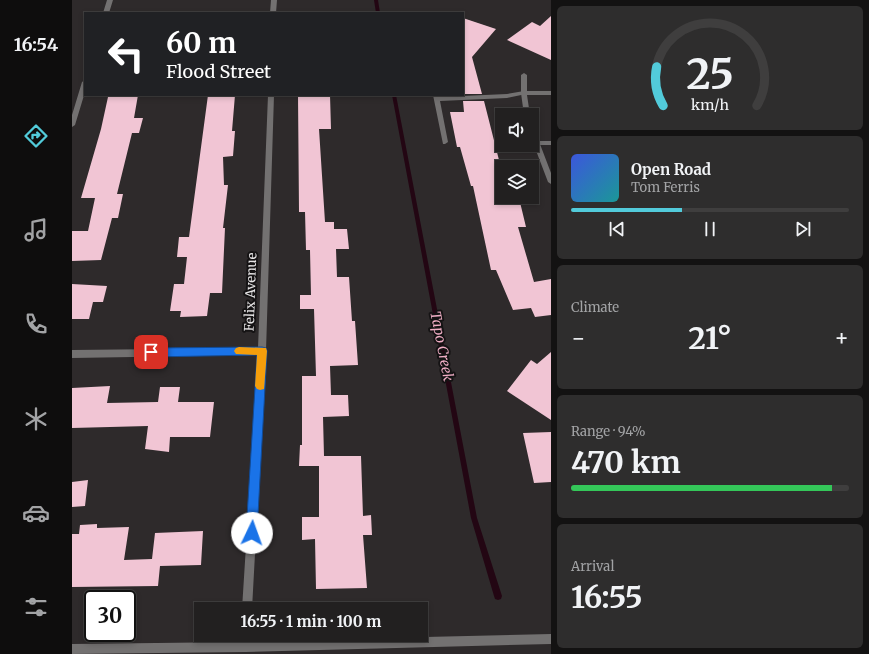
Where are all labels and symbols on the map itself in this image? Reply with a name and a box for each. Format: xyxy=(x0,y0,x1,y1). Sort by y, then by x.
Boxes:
street label: Felix Avenue xyxy=(241,252,260,332)
water label: Tapo Creek xyxy=(426,310,458,383)
pin xyxy=(134,335,168,369)
position arrow xyxy=(231,512,273,554)
speed limit sign: 30 xyxy=(84,590,136,642)

